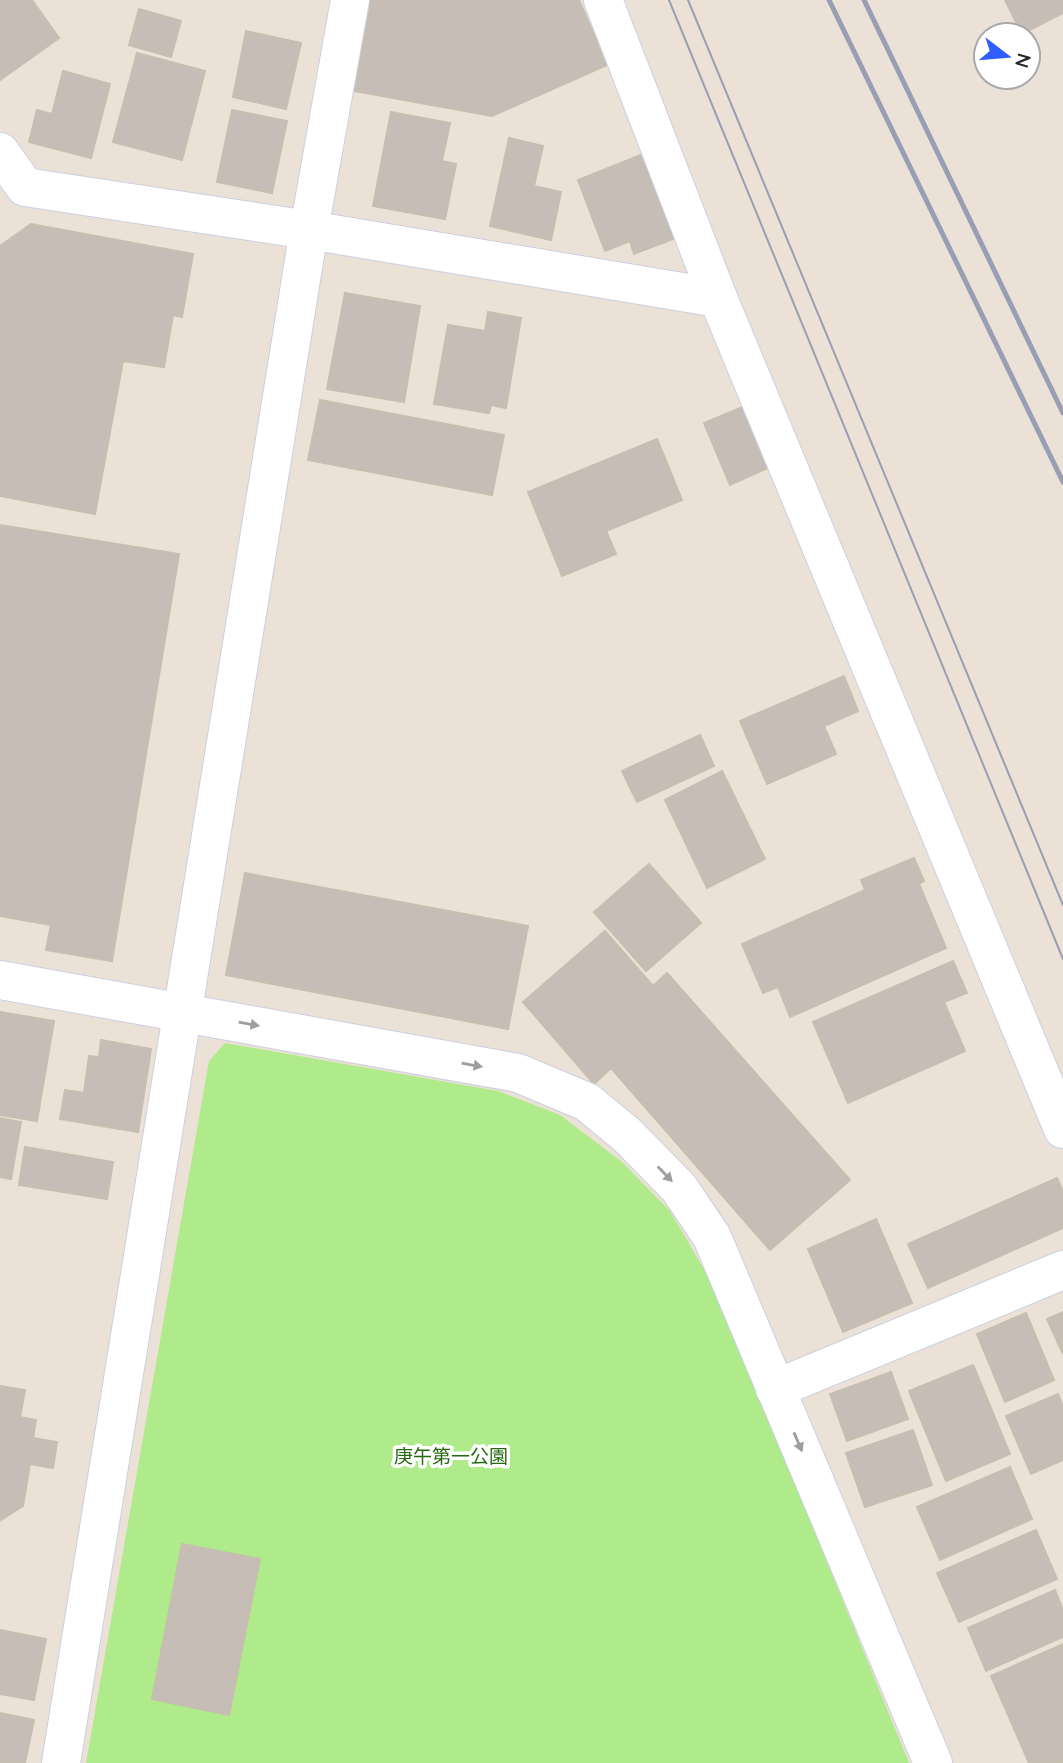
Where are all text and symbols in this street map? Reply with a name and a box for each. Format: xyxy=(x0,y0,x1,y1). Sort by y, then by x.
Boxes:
north arrow xyxy=(972,21,1042,91)
text: N xyxy=(1010,51,1037,71)
one-way arrow xyxy=(238,1019,260,1030)
one-way arrow xyxy=(462,1060,484,1071)
one-way arrow xyxy=(657,1165,673,1182)
one-way arrow xyxy=(792,1432,803,1453)
park label: 庚午第一公園 xyxy=(394,1444,508,1468)

